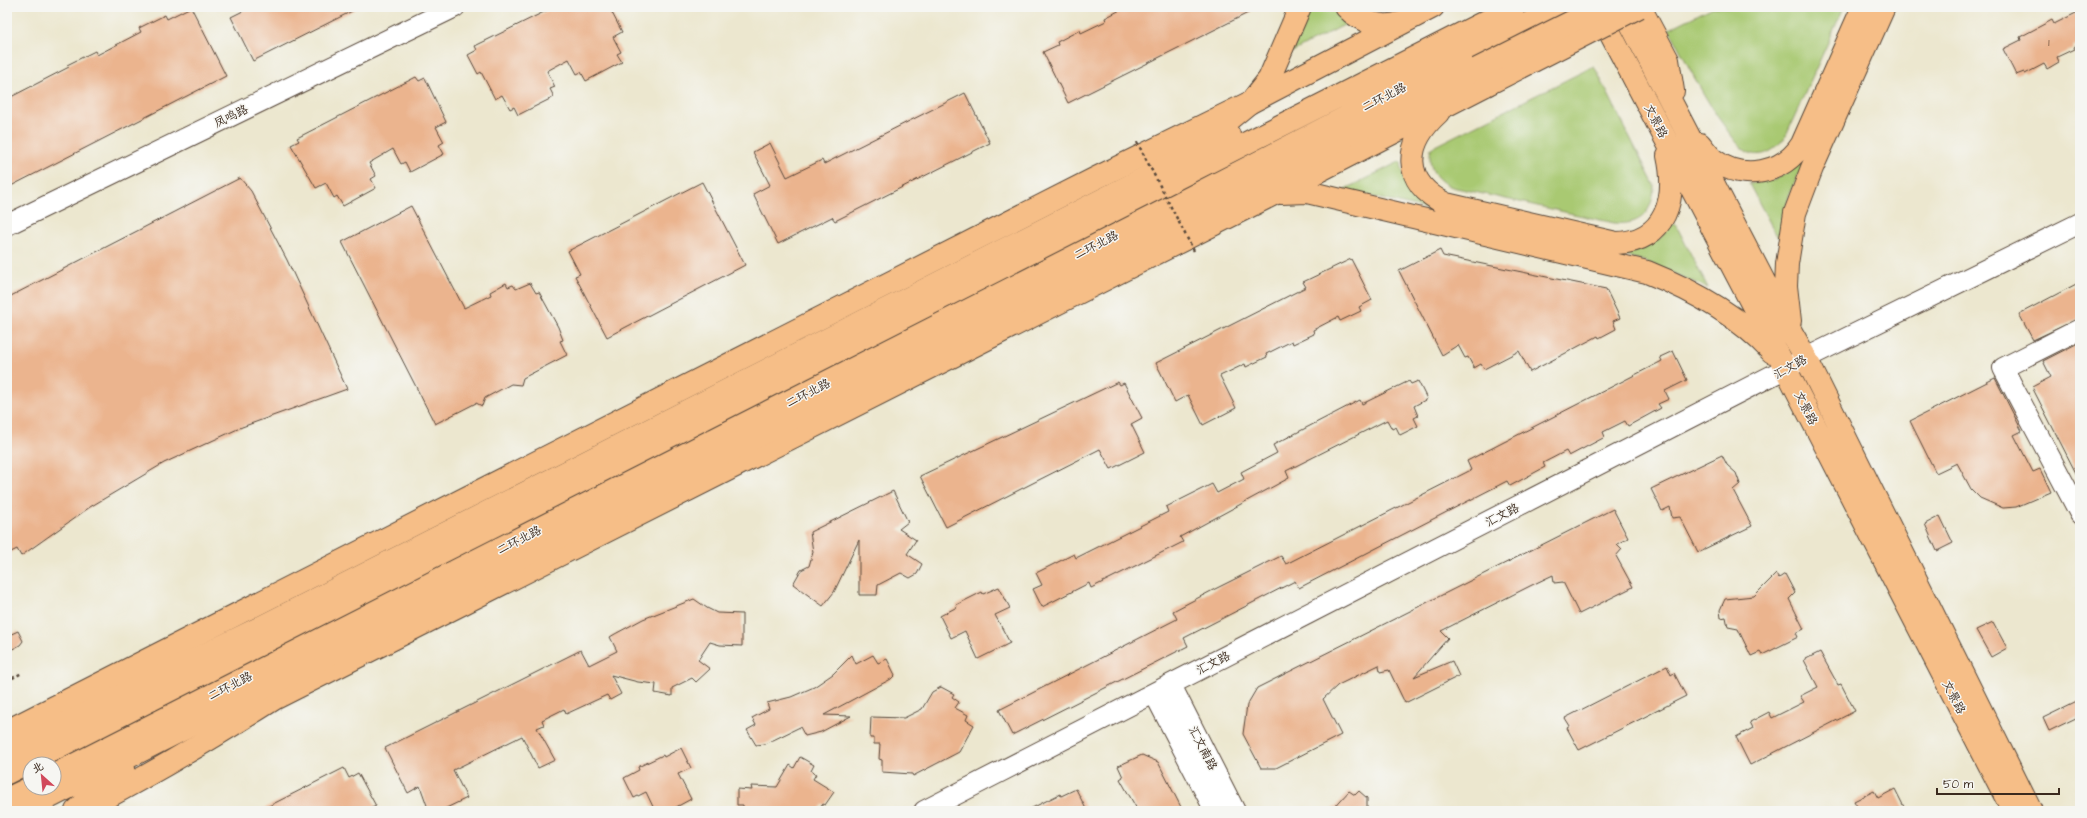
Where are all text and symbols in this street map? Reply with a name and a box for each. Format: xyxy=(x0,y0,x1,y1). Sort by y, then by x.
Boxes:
house number: 1 xyxy=(2048,36,2050,50)
street label: 二环北路 xyxy=(1359,79,1409,116)
street label: 凤鸣路 xyxy=(211,101,251,132)
street label: 文景路 xyxy=(1640,101,1671,141)
street label: 二环北路 xyxy=(1071,227,1121,264)
street label: 汇文路 xyxy=(1770,351,1810,384)
street label: 二环北路 xyxy=(783,375,833,412)
street label: 文景路 xyxy=(1790,388,1821,428)
street label: 汇文路 xyxy=(1482,500,1522,531)
street label: 二环北路 xyxy=(494,522,544,559)
street label: 汇文路 xyxy=(1193,648,1233,679)
street label: 二环北路 xyxy=(205,668,255,705)
street label: 文景路 xyxy=(1938,677,1969,717)
street label: 汇文南路 xyxy=(1184,723,1221,773)
north arrow xyxy=(22,756,62,796)
text: 北 xyxy=(29,758,46,777)
scale bar xyxy=(1937,770,2059,796)
text: 50 m xyxy=(1943,776,1974,793)

